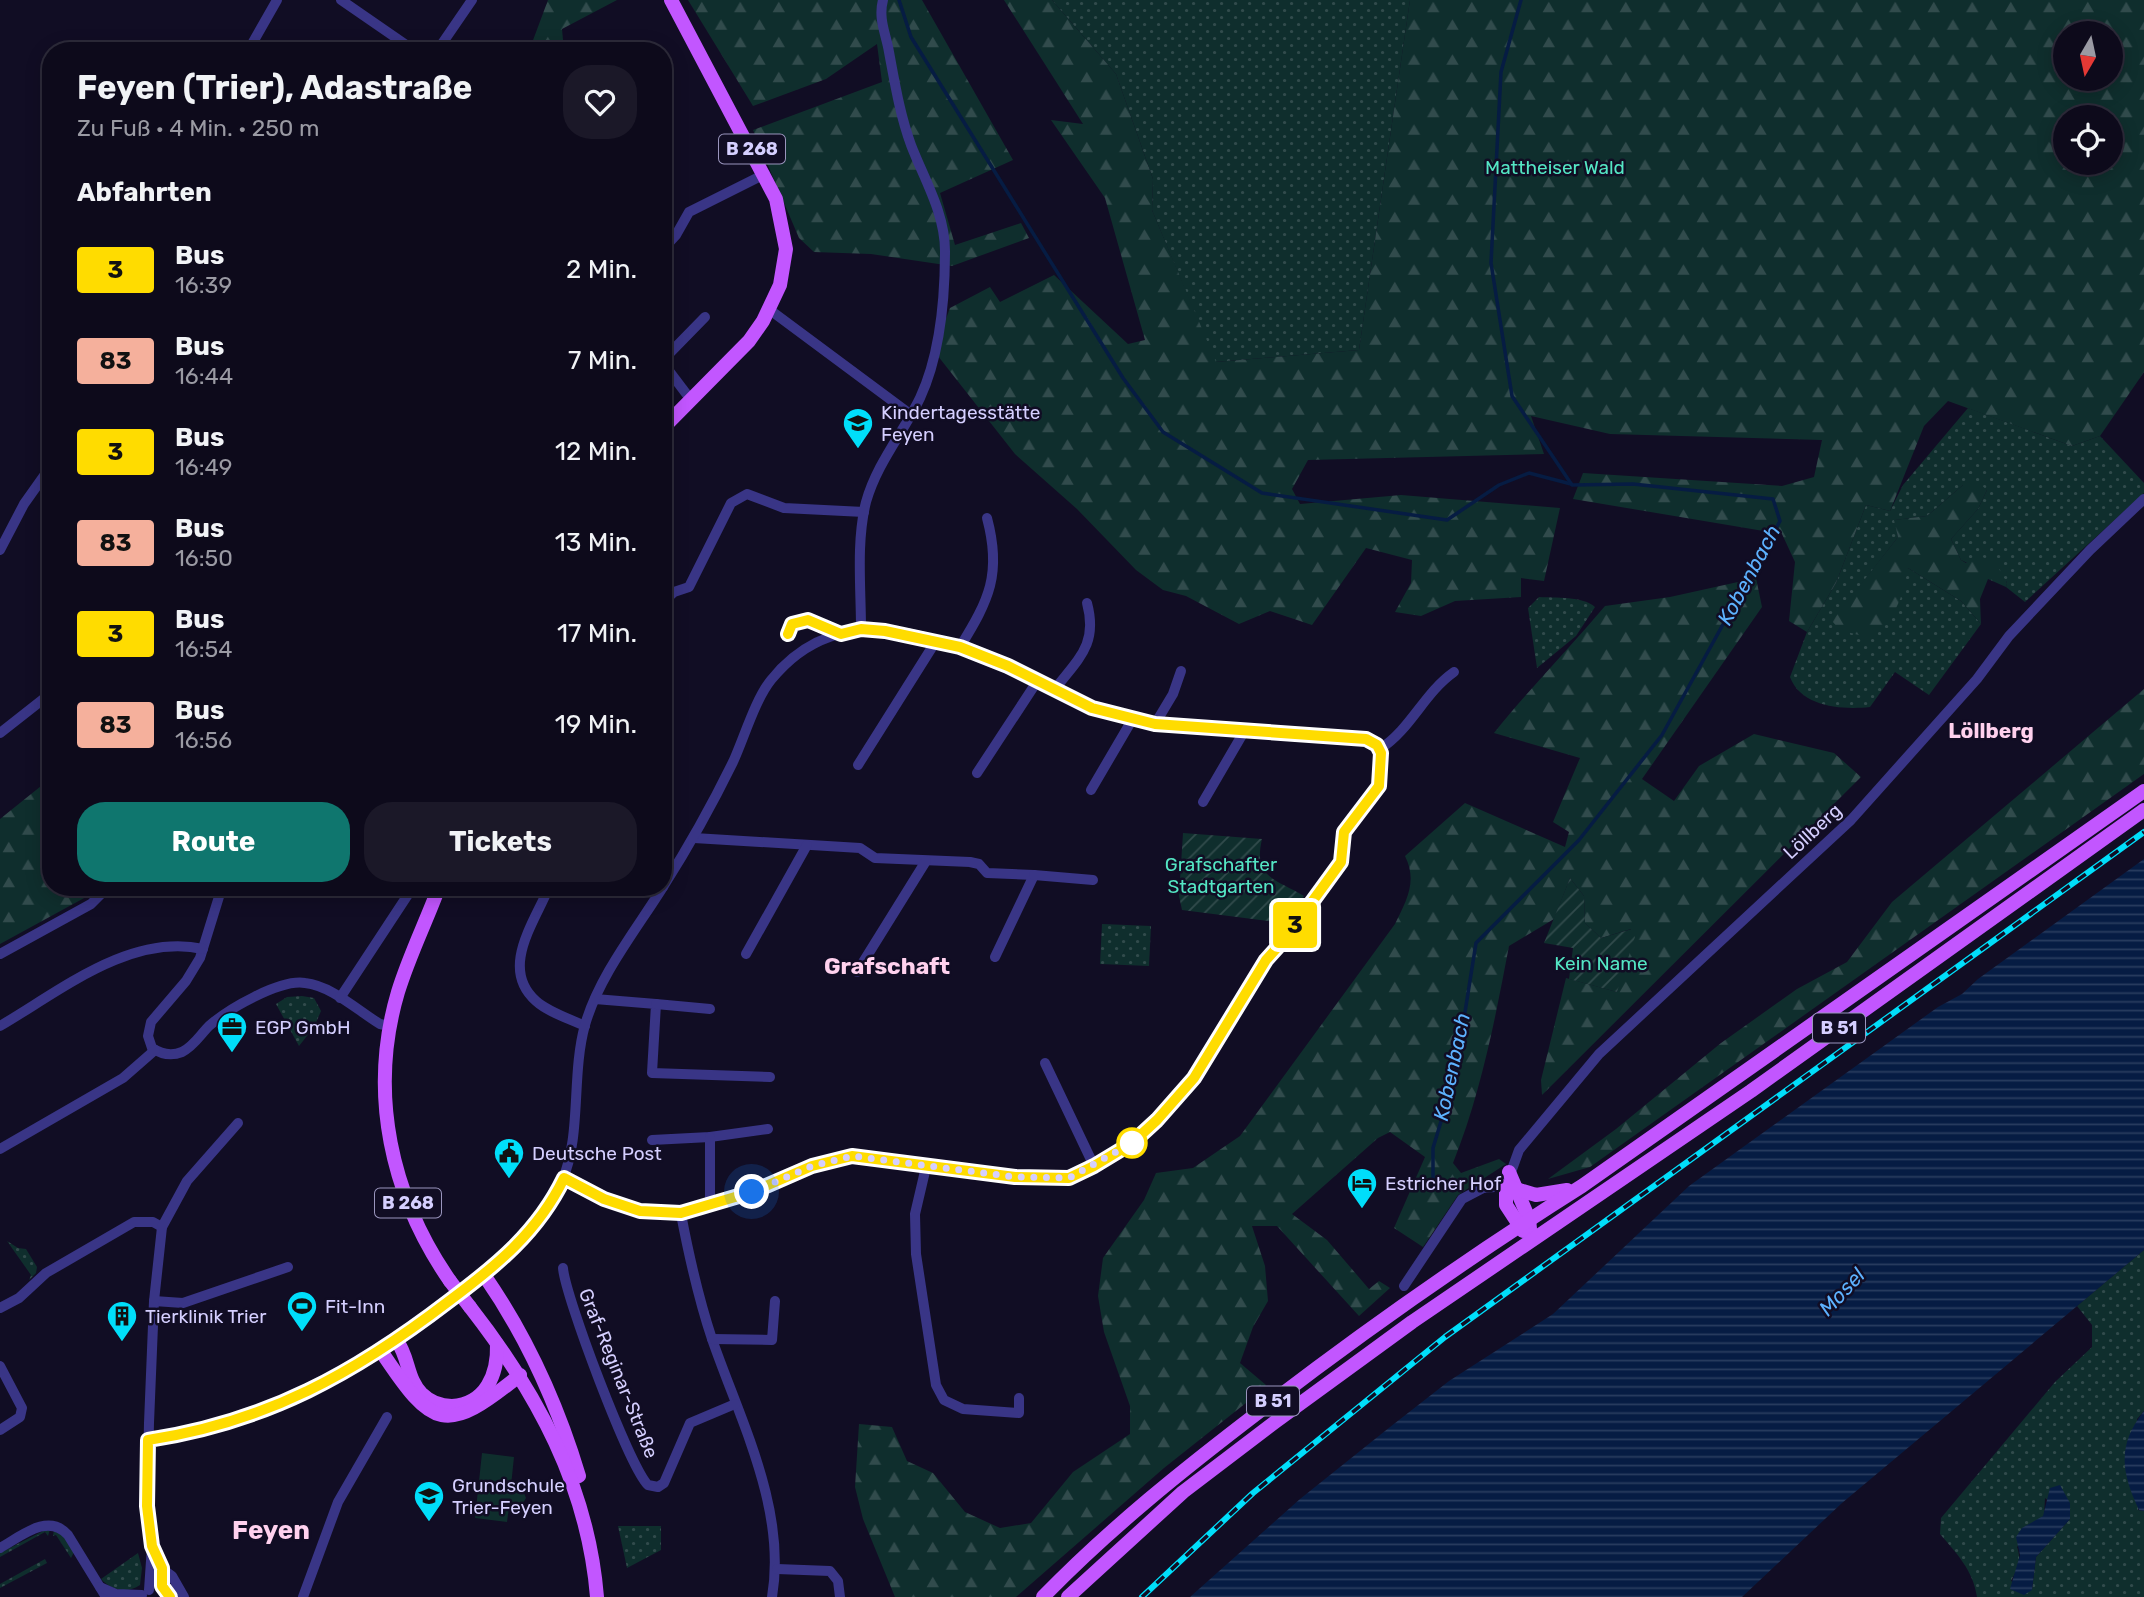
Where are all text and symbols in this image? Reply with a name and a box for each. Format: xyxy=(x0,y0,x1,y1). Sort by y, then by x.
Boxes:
north arrow xyxy=(2053,21,2123,91)
map controls xyxy=(2053,21,2123,175)
button: heart xyxy=(563,65,637,139)
text: Feyen (Trier), Adastraße xyxy=(77,68,472,107)
button: locate xyxy=(2053,105,2123,175)
text: Zu Fuß · 4 Min. · 250 m xyxy=(77,114,320,142)
road number: B 268 xyxy=(719,134,785,164)
park label: Mattheiser Wald xyxy=(1485,156,1625,179)
text: Abfahrten xyxy=(77,177,212,208)
text: Bus xyxy=(175,240,224,271)
text: 2 Min. xyxy=(566,254,637,285)
text: 3 xyxy=(108,256,123,284)
text: 16:39 xyxy=(175,271,232,299)
text: Bus xyxy=(175,331,224,362)
text: 7 Min. xyxy=(568,345,637,376)
text: 83 xyxy=(99,347,132,375)
text: 16:44 xyxy=(175,362,233,390)
place label: Kindertagesstätte Feyen xyxy=(881,401,1040,446)
school or university icon: Kindertagesstätte Feyen xyxy=(841,406,875,450)
text: Bus xyxy=(175,422,224,453)
text: 12 Min. xyxy=(555,436,637,467)
text: 3 xyxy=(108,438,123,466)
text: 16:49 xyxy=(175,453,232,481)
text: Bus xyxy=(175,513,224,544)
water label: Kobenbach xyxy=(1712,520,1785,629)
text: 13 Min. xyxy=(555,527,637,558)
text: 83 xyxy=(99,529,132,557)
text: 16:50 xyxy=(175,544,233,572)
text: Bus xyxy=(175,604,224,635)
text: 17 Min. xyxy=(557,618,637,649)
text: 3 xyxy=(108,620,123,648)
text: 16:54 xyxy=(175,635,233,663)
text: Bus xyxy=(175,695,224,726)
text: 19 Min. xyxy=(555,709,637,740)
text: 83 xyxy=(99,711,132,739)
district label: Löllberg xyxy=(1948,718,2034,743)
text: 16:56 xyxy=(175,726,232,754)
street label: Löllberg xyxy=(1779,799,1846,864)
button: Route xyxy=(77,802,350,882)
button: Tickets xyxy=(364,802,637,882)
park label: Grafschafter Stadtgarten xyxy=(1165,853,1278,898)
line badge: 3 xyxy=(1272,902,1318,948)
text: 3 xyxy=(1287,911,1303,939)
district label: Grafschaft xyxy=(824,952,950,980)
park label: Kein Name xyxy=(1554,952,1648,975)
office icon: EGP GmbH xyxy=(215,1010,249,1054)
water label: Kobenbach xyxy=(1428,1011,1475,1123)
road number: B 51 xyxy=(1813,1014,1865,1042)
place label: EGP GmbH xyxy=(255,1016,350,1039)
unlabelled marker xyxy=(1117,1128,1147,1158)
public building icon: Deutsche Post xyxy=(492,1136,526,1180)
place label: Deutsche Post xyxy=(532,1142,662,1165)
hotel icon: Estricher Hof xyxy=(1345,1166,1379,1210)
place label: Estricher Hof xyxy=(1385,1172,1502,1195)
your location xyxy=(734,1174,769,1209)
road number: B 268 xyxy=(375,1188,441,1218)
water label: Mosel xyxy=(1813,1262,1871,1321)
street label: Graf-Reginar-Straße xyxy=(574,1285,663,1461)
sports icon: Fit-Inn xyxy=(285,1289,319,1333)
place label: Fit-Inn xyxy=(325,1295,385,1318)
building icon: Tierklinik Trier xyxy=(105,1299,139,1343)
place label: Tierklinik Trier xyxy=(145,1305,267,1328)
road number: B 51 xyxy=(1247,1386,1299,1416)
place label: Grundschule Trier-Feyen xyxy=(452,1474,565,1519)
school or university icon: Grundschule Trier-Feyen xyxy=(412,1479,446,1523)
district label: Feyen xyxy=(232,1515,310,1546)

